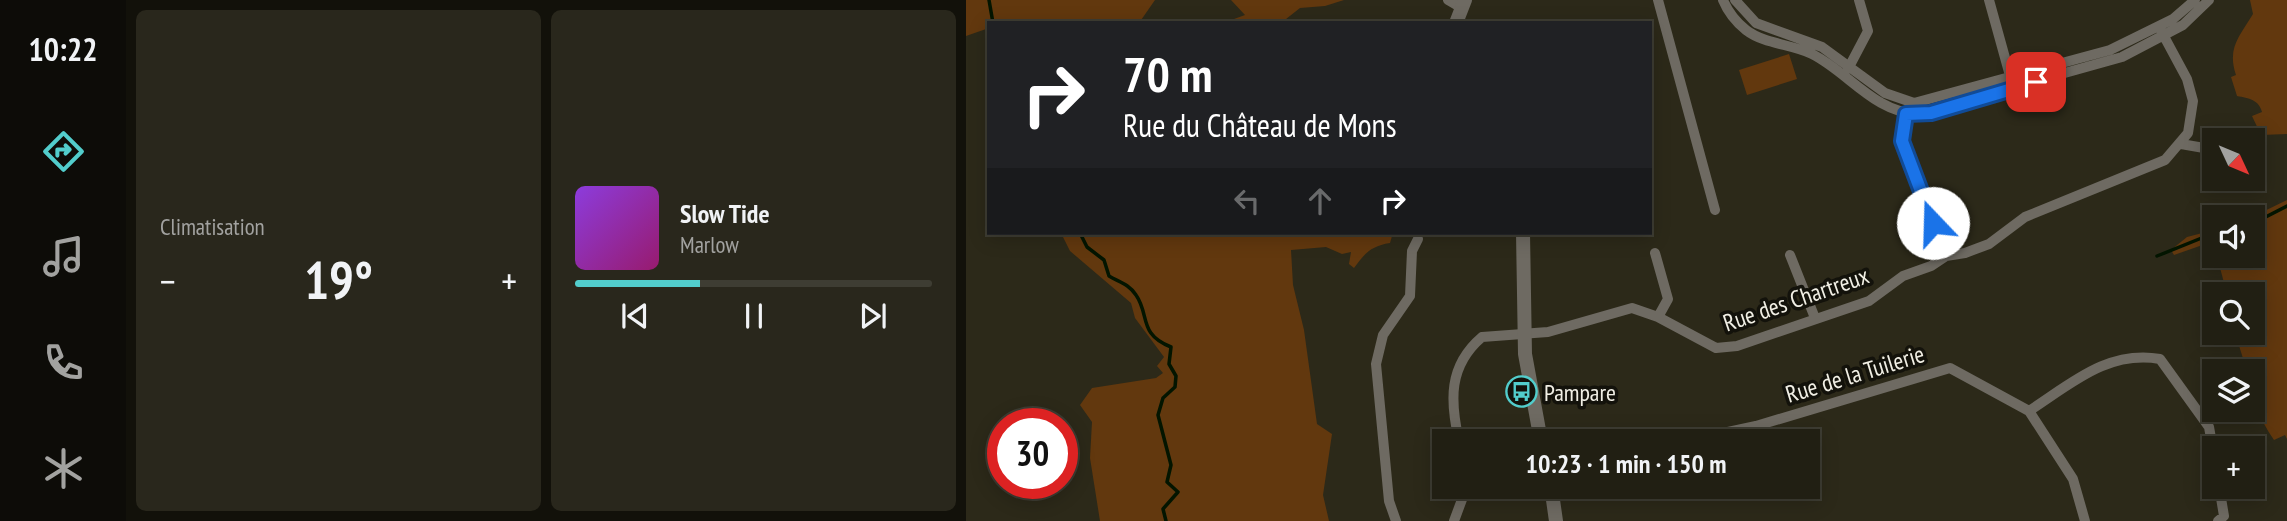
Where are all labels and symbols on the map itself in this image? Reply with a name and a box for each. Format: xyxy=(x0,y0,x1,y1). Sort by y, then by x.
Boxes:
pin xyxy=(2006,52,2066,112)
north arrow xyxy=(2202,128,2264,191)
position arrow xyxy=(1896,186,1970,260)
street label: Rue des Chartreux xyxy=(1719,260,1873,338)
street label: Rue de la Tuilerie xyxy=(1782,338,1928,410)
bus stop icon: Pampare xyxy=(1504,375,1538,409)
place label: Pampare xyxy=(1544,377,1616,408)
speed limit sign: 30 xyxy=(987,408,1078,499)

